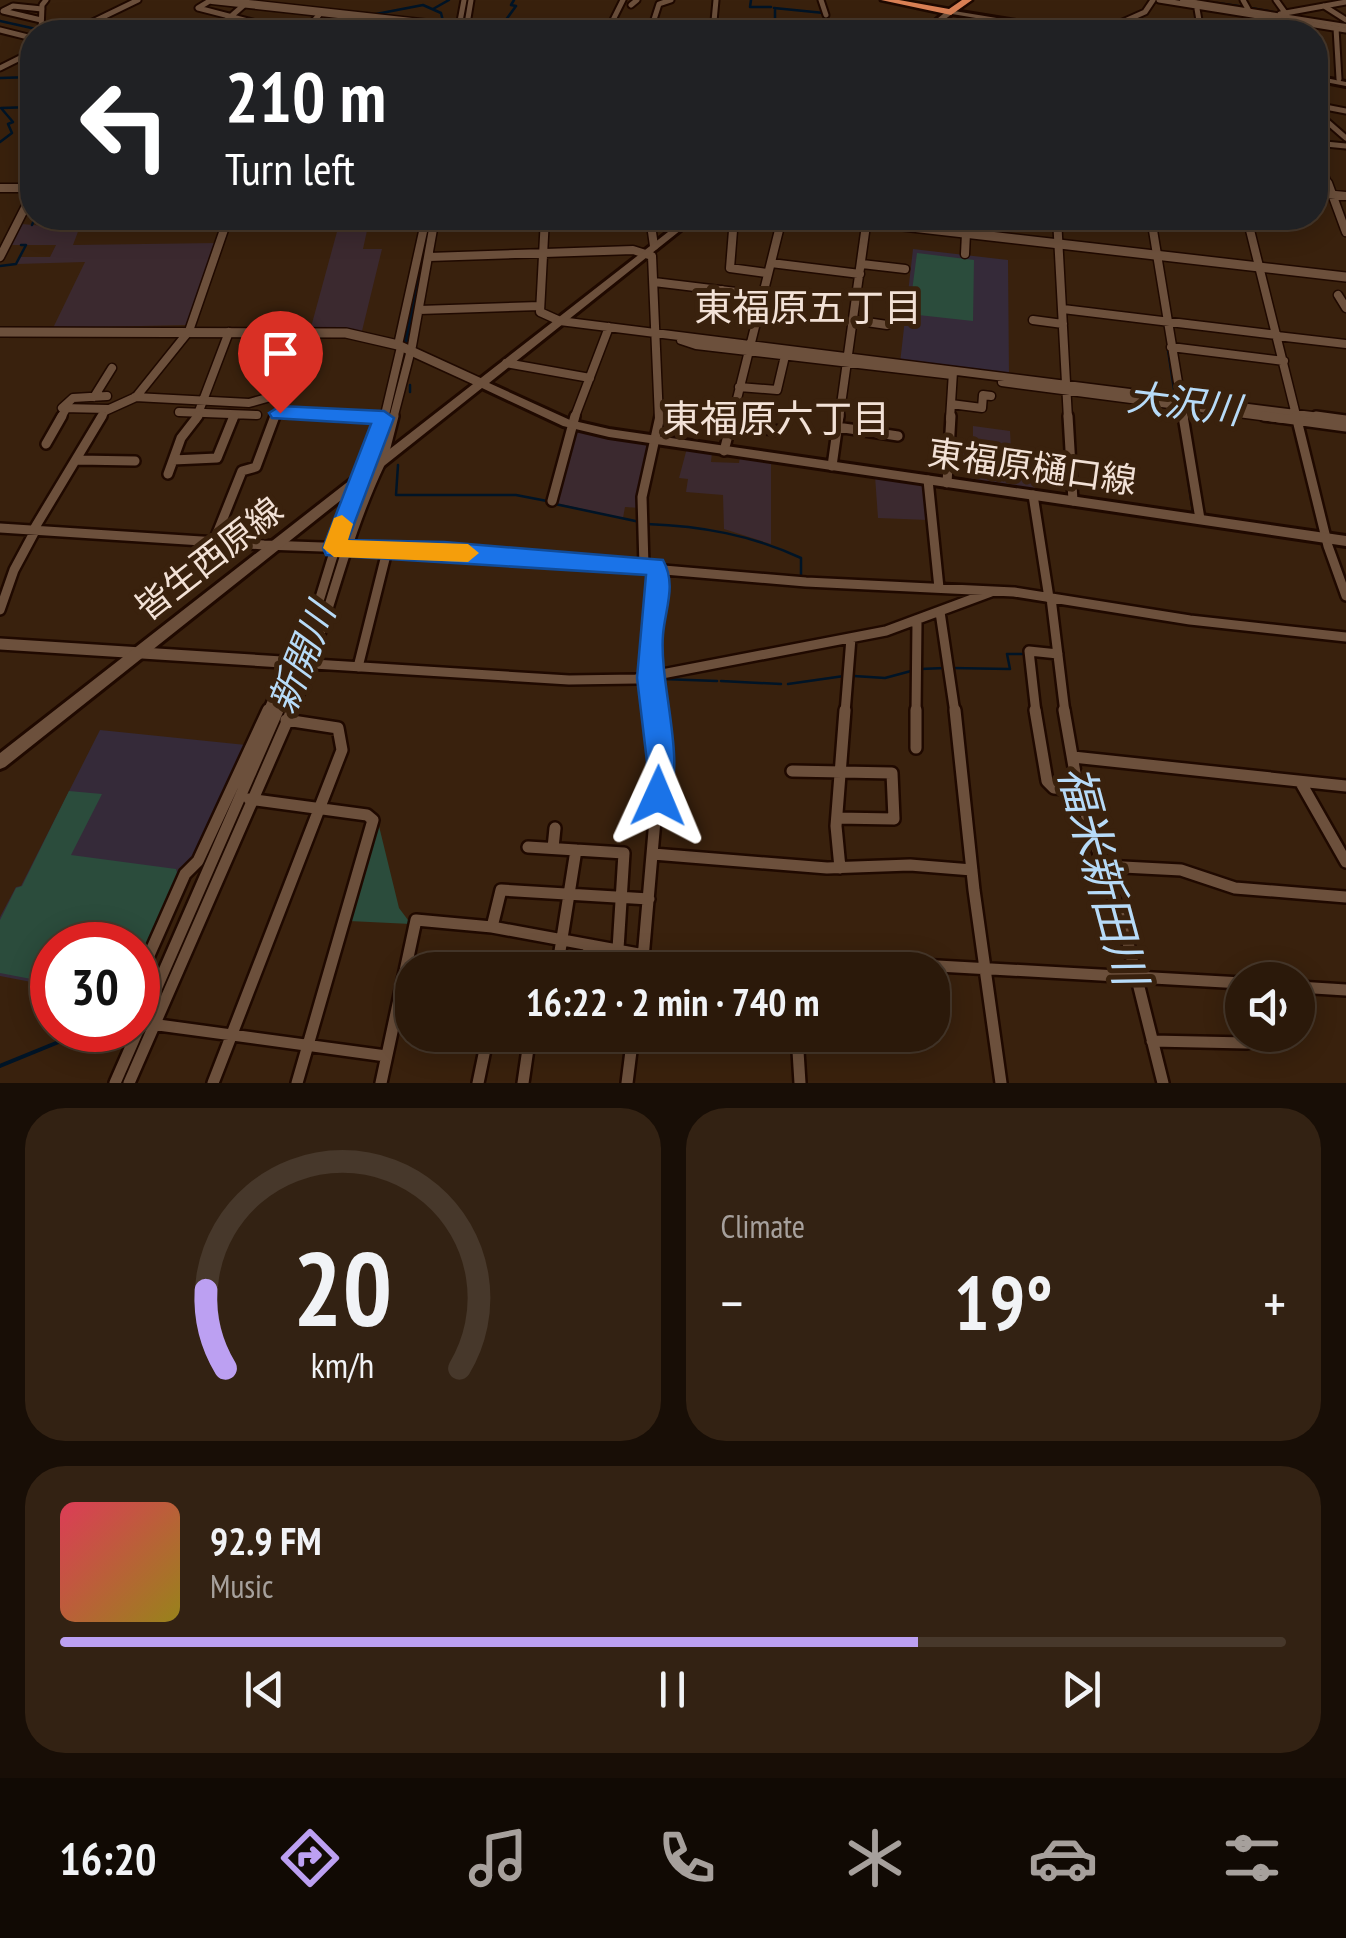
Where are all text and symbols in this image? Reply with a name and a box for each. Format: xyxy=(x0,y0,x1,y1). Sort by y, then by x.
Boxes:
text: 210 m xyxy=(225,51,386,141)
icon: left xyxy=(60,60,190,190)
text: Turn left xyxy=(225,139,355,197)
district label: 東福原五丁目 xyxy=(694,282,922,331)
pin xyxy=(238,311,323,414)
icon: arrive xyxy=(253,326,308,381)
water label: 大沢川 xyxy=(1125,371,1248,434)
district label: 東福原六丁目 xyxy=(662,393,890,442)
street label: 東福原樋口線 xyxy=(925,429,1139,503)
street label: 皆生西原線 xyxy=(125,486,292,630)
water label: 新開川 xyxy=(257,592,346,719)
position arrow xyxy=(606,744,710,848)
water label: 福米新田川 xyxy=(1047,759,1162,995)
speed limit sign: 30 xyxy=(30,922,160,1052)
map controls xyxy=(1225,962,1315,1052)
button: sound xyxy=(1225,962,1315,1052)
text: 16:22 · 2 min · 740 m xyxy=(526,977,819,1026)
text: Climate xyxy=(721,1205,805,1247)
text: 20 xyxy=(293,1220,392,1355)
text: 19° xyxy=(954,1254,1053,1351)
text: − xyxy=(721,1267,743,1338)
text: + xyxy=(1263,1267,1286,1338)
text: km/h xyxy=(311,1342,374,1388)
text: 92.9 FM xyxy=(210,1516,322,1565)
text: Music xyxy=(210,1565,273,1607)
icon: previous xyxy=(237,1662,292,1717)
icon: pause xyxy=(645,1662,700,1717)
icon: next xyxy=(1054,1662,1109,1717)
icon: directions xyxy=(275,1823,345,1893)
icon: music xyxy=(463,1823,533,1893)
icon: phone xyxy=(652,1823,722,1893)
icon: climate xyxy=(840,1823,910,1893)
icon: car xyxy=(1028,1823,1098,1893)
icon: filters xyxy=(1217,1823,1287,1893)
text: 16:20 xyxy=(59,1829,157,1887)

